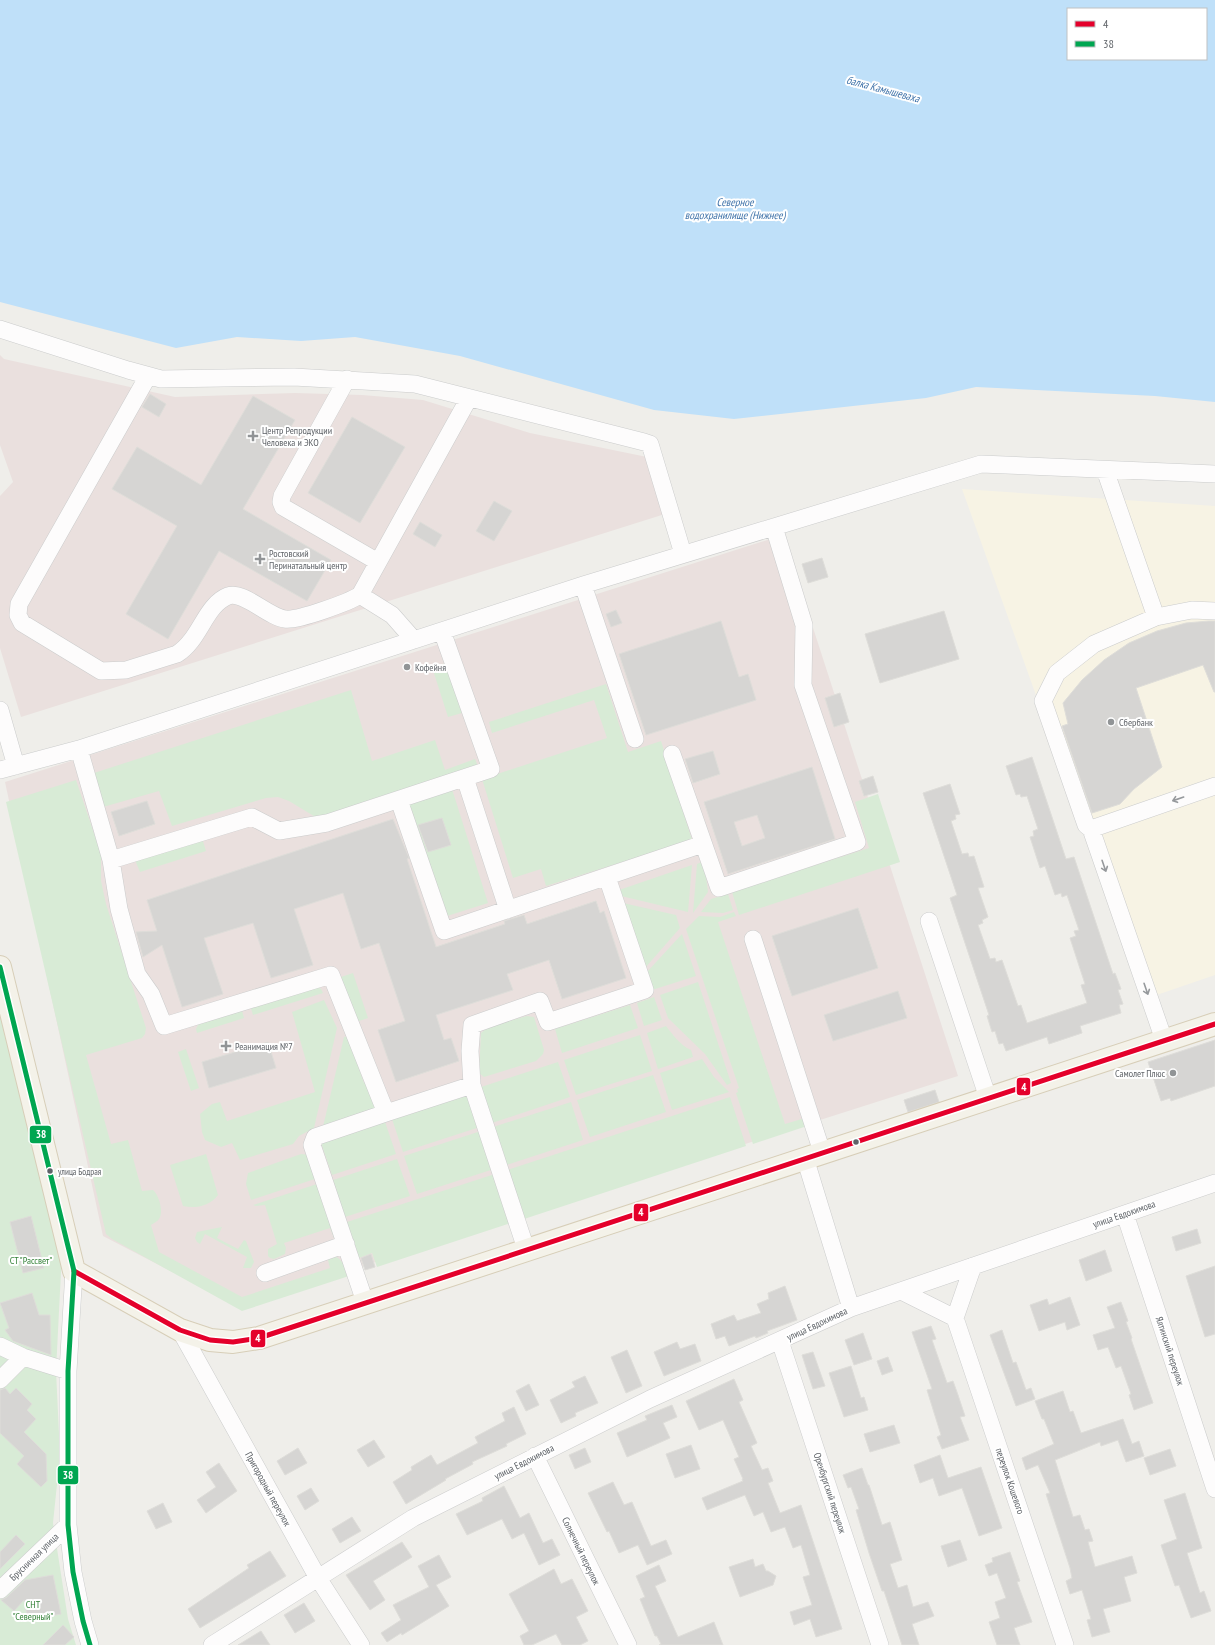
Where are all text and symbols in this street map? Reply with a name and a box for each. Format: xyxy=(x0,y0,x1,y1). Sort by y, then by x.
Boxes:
legend xyxy=(1067,8,1207,60)
text: 4 xyxy=(1103,16,1109,31)
text: 38 xyxy=(1103,36,1114,51)
water label: балка Камышеваха xyxy=(845,73,922,106)
water label: Северное водохранилище (Нижнее) xyxy=(685,195,787,222)
place label: Центр Репродукции Человека и ЭКО xyxy=(262,424,332,449)
marker: Центр Репродукции Человека и ЭКО xyxy=(247,430,259,442)
place label: Ростовский Перинатальный центр xyxy=(269,547,347,572)
marker: Ростовский Перинатальный центр xyxy=(254,553,266,565)
place label: Кофейня xyxy=(415,661,446,674)
marker: Кофейня xyxy=(402,662,412,672)
place label: Сбербанк xyxy=(1119,716,1153,729)
marker: Сбербанк xyxy=(1106,717,1116,727)
one-way arrow xyxy=(1172,796,1185,803)
one-way arrow xyxy=(1100,860,1108,872)
one-way arrow xyxy=(1143,982,1150,995)
marker: Реанимация №7 xyxy=(220,1040,232,1052)
place label: Реанимация №7 xyxy=(235,1040,293,1053)
place label: Самолет Плюс xyxy=(1115,1067,1165,1080)
marker: Самолет Плюс xyxy=(1168,1068,1178,1078)
line badge: 4 xyxy=(1016,1077,1031,1096)
text: 4 xyxy=(1021,1080,1027,1094)
line badge: 38 xyxy=(29,1125,52,1144)
text: 38 xyxy=(36,1127,46,1141)
unlabelled marker xyxy=(851,1137,861,1147)
marker: улица Бодрая xyxy=(45,1166,55,1176)
place label: улица Бодрая xyxy=(58,1166,101,1177)
street label: улица Евдокимова xyxy=(1091,1197,1157,1231)
line badge: 4 xyxy=(633,1203,649,1222)
text: 4 xyxy=(638,1205,644,1219)
park label: СТ "Рассвет" xyxy=(10,1254,52,1267)
street label: улица Евдокимова xyxy=(785,1304,849,1344)
street label: Ялтинский переулок xyxy=(1153,1315,1187,1387)
line badge: 4 xyxy=(250,1329,266,1348)
text: 4 xyxy=(255,1331,261,1345)
street label: улица Евдокимова xyxy=(492,1441,556,1483)
street label: переулок Кошевого xyxy=(993,1446,1027,1516)
street label: Пригородный переулок xyxy=(242,1449,294,1529)
street label: Оренбургский переулок xyxy=(811,1451,849,1535)
line badge: 38 xyxy=(57,1465,79,1485)
text: 38 xyxy=(63,1468,73,1482)
street label: Солнечный переулок xyxy=(559,1515,603,1587)
street label: Брусничная улица xyxy=(7,1530,61,1584)
park label: СНТ "Северный" xyxy=(13,1598,53,1623)

